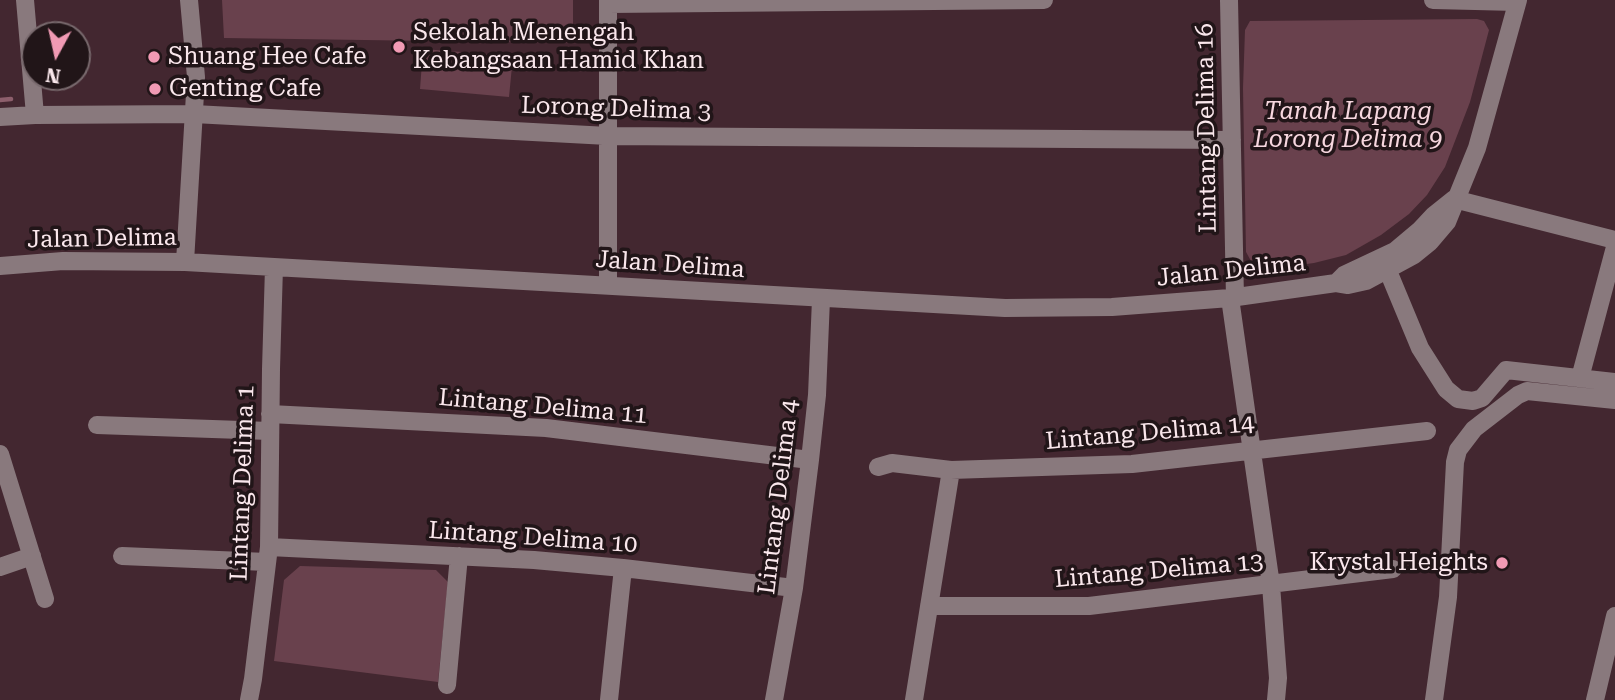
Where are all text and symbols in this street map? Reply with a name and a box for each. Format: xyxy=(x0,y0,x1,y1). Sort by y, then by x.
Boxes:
place label: Sekolah Menengah Kebangsaan Hamid Khan xyxy=(413,19,704,75)
north arrow xyxy=(21,21,91,91)
street label: Lintang Delima 16 xyxy=(1191,23,1223,233)
marker: Sekolah Menengah Kebangsaan Hamid Khan xyxy=(391,39,407,55)
place label: Shuang Hee Cafe xyxy=(168,43,366,71)
marker: Shuang Hee Cafe xyxy=(146,49,162,65)
text: N xyxy=(44,63,62,88)
place label: Genting Cafe xyxy=(169,75,321,103)
marker: Genting Cafe xyxy=(147,81,163,97)
street label: Lorong Delima 3 xyxy=(520,91,712,127)
park label: Tanah Lapang Lorong Delima 9 xyxy=(1254,98,1442,154)
street label: Jalan Delima xyxy=(27,223,177,255)
street label: Jalan Delima xyxy=(594,245,746,285)
street label: Jalan Delima xyxy=(1155,249,1307,293)
street label: Lintang Delima 11 xyxy=(437,384,649,430)
street label: Lintang Delima 1 xyxy=(225,385,261,581)
street label: Lintang Delima 4 xyxy=(753,398,805,596)
street label: Lintang Delima 14 xyxy=(1044,410,1256,456)
street label: Lintang Delima 10 xyxy=(427,516,639,560)
street label: Lintang Delima 13 xyxy=(1053,548,1265,594)
place label: Krystal Heights xyxy=(1309,549,1488,577)
marker: Krystal Heights xyxy=(1494,555,1510,571)

